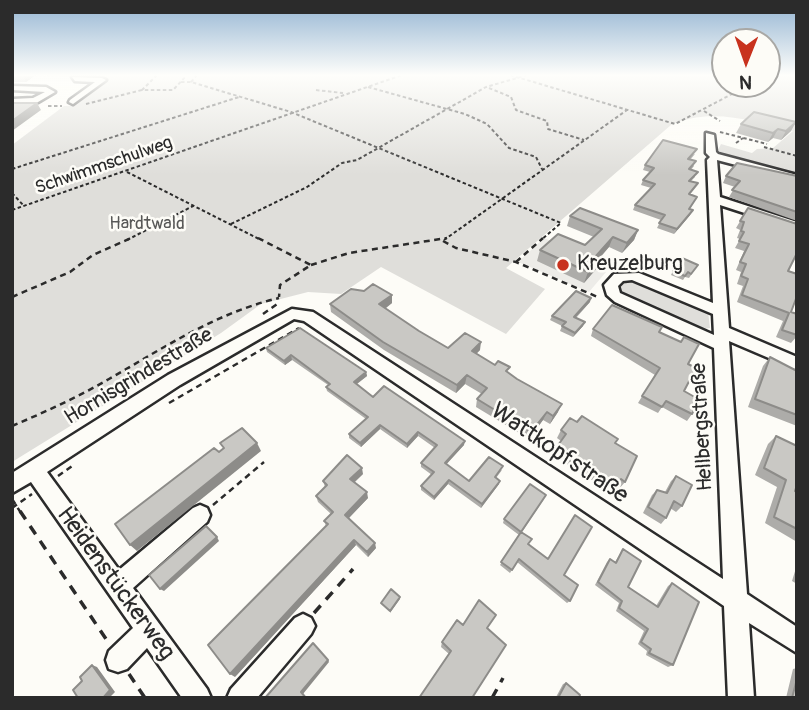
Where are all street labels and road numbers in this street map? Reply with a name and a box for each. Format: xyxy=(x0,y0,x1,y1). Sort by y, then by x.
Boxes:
street label: Schwimmschulweg xyxy=(33,132,175,200)
street label: Hornisgrindestraße xyxy=(60,323,218,431)
street label: Hellbergstraße xyxy=(687,362,719,492)
street label: Wattkopfstraße xyxy=(485,397,633,511)
street label: Heidenstückerweg xyxy=(50,502,180,666)

